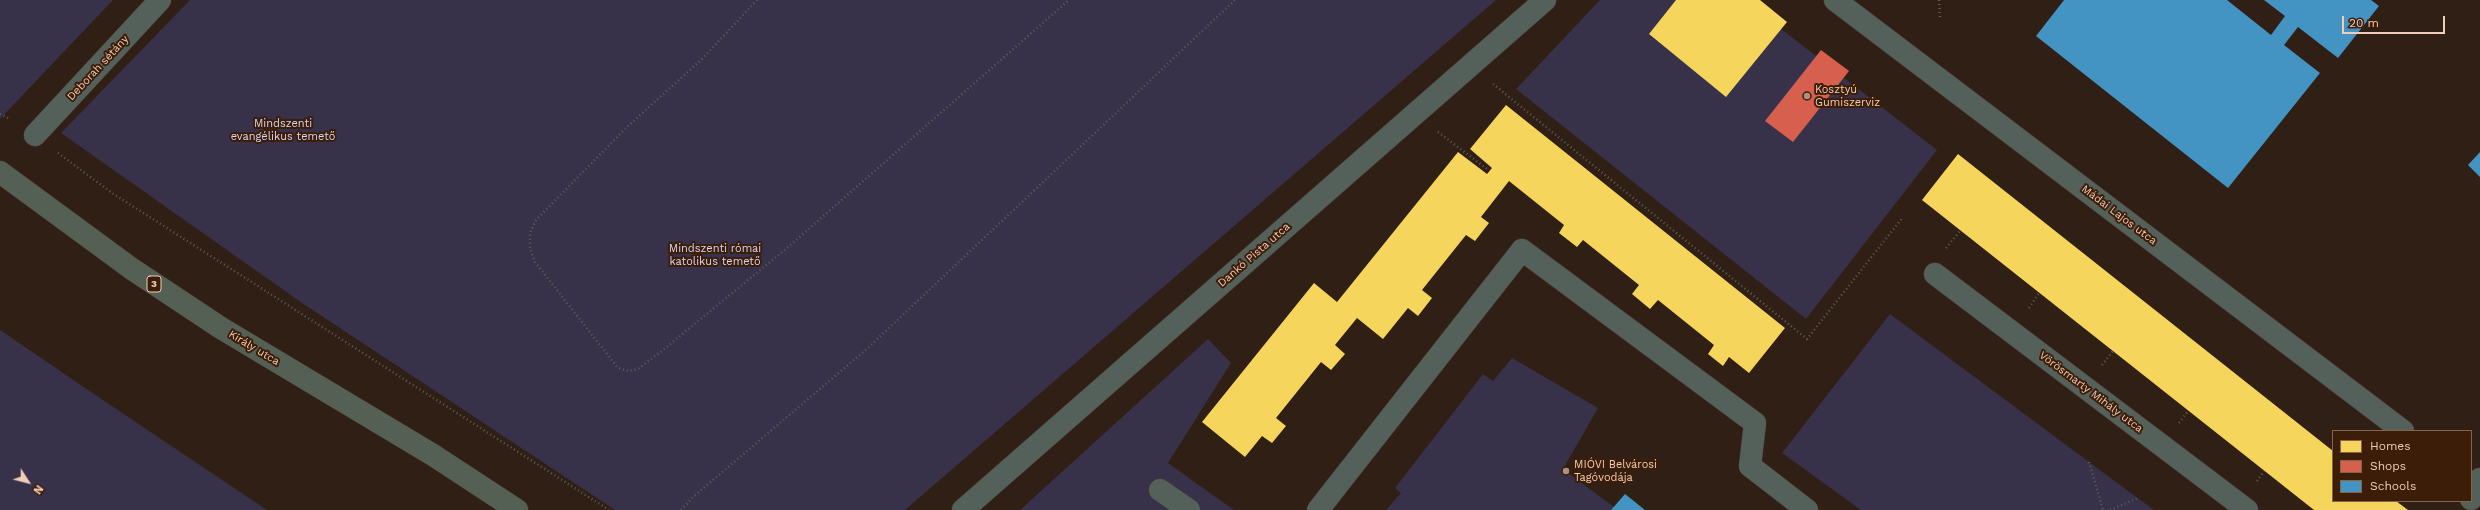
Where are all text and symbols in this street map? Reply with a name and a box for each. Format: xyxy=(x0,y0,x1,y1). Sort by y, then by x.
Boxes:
scale bar xyxy=(2344,8,2447,34)
text: 20 m xyxy=(2349,16,2379,30)
street label: Deborah sétány xyxy=(65,33,131,103)
place label: Kosztyú Gumiszerviz xyxy=(1815,83,1880,109)
marker: Kosztyú Gumiszerviz xyxy=(1802,91,1812,101)
park label: Mindszenti evangélikus temető xyxy=(231,117,335,143)
street label: Mádai Lajos utca xyxy=(2079,182,2159,248)
street label: Dankó Pista utca xyxy=(1215,220,1293,290)
park label: Mindszenti római katolikus temető xyxy=(669,242,761,268)
road number: 3 xyxy=(147,276,161,292)
street label: Király utca xyxy=(226,328,282,368)
street label: Vörösmarty Mihály utca xyxy=(2037,349,2145,435)
legend xyxy=(2332,430,2472,502)
text: Homes xyxy=(2370,439,2411,453)
place label: MIÓVI Belvárosi Tagóvodája xyxy=(1574,458,1657,484)
text: Shops xyxy=(2370,459,2406,473)
north arrow xyxy=(8,462,48,502)
marker: MIÓVI Belvárosi Tagóvodája xyxy=(1561,466,1571,476)
text: Schools xyxy=(2370,479,2416,493)
text: N xyxy=(30,482,46,496)

